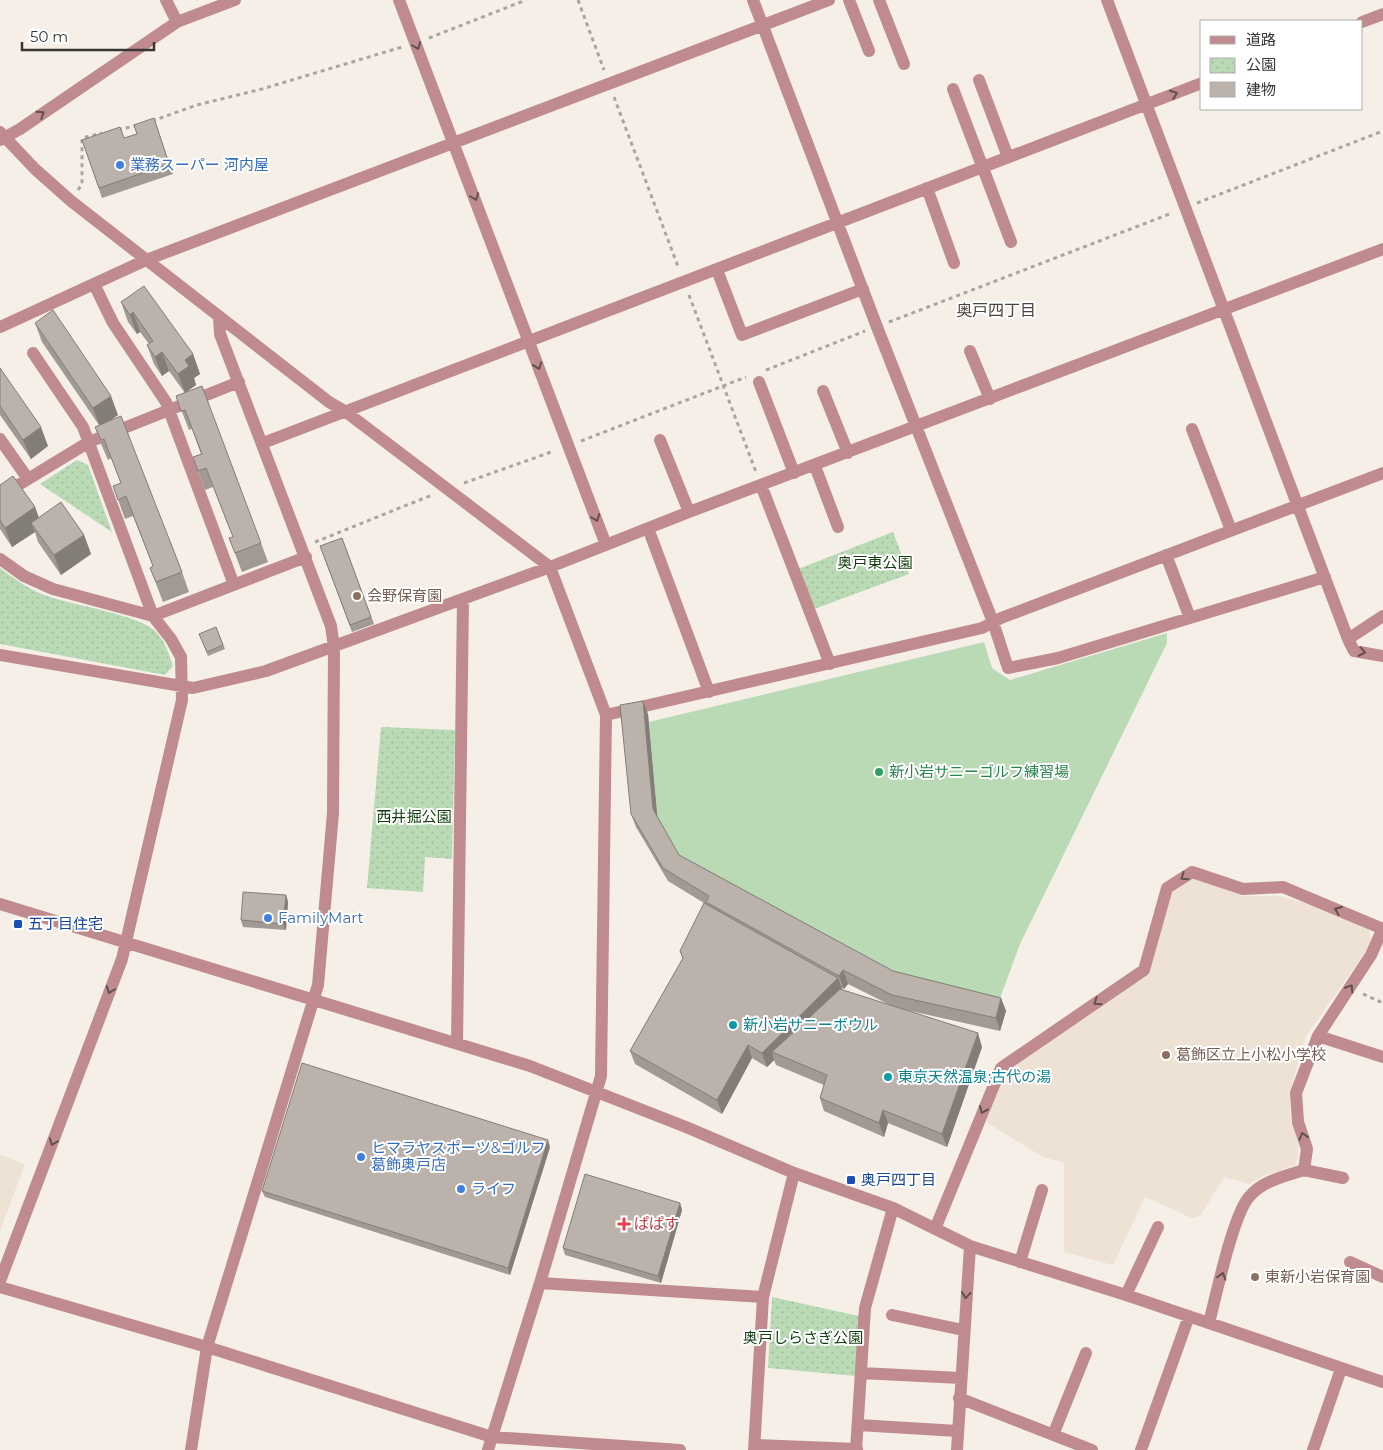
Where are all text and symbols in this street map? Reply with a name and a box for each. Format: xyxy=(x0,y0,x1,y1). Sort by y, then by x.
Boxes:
scale bar xyxy=(22,20,155,52)
legend xyxy=(1200,20,1363,110)
text: 50 m xyxy=(30,27,68,46)
text: 道路 xyxy=(1246,30,1276,49)
one-way arrow xyxy=(411,41,421,49)
text: 公園 xyxy=(1246,55,1276,74)
text: 建物 xyxy=(1246,80,1276,99)
one-way arrow xyxy=(1169,89,1178,100)
one-way arrow xyxy=(36,111,45,120)
place label: 業務スーパー 河内屋 xyxy=(130,155,269,174)
marker: 業務スーパー 河内屋 xyxy=(114,159,126,171)
one-way arrow xyxy=(469,193,479,201)
district label: 奥戸四丁目 xyxy=(956,301,1036,320)
one-way arrow xyxy=(532,361,542,370)
one-way arrow xyxy=(589,513,600,522)
park label: 奥戸東公園 xyxy=(837,553,913,572)
place label: 会野保育園 xyxy=(367,586,442,605)
marker: 会野保育園 xyxy=(351,590,363,602)
one-way arrow xyxy=(1358,646,1367,657)
place label: 新小岩サニーゴルフ練習場 xyxy=(889,762,1069,781)
marker: 新小岩サニーゴルフ練習場 xyxy=(873,766,885,778)
park label: 西井掘公園 xyxy=(376,807,452,826)
one-way arrow xyxy=(1180,871,1190,880)
one-way arrow xyxy=(1334,906,1343,916)
place label: FamilyMart xyxy=(278,908,364,927)
marker: FamilyMart xyxy=(262,912,274,924)
place label: 五丁目住宅 xyxy=(28,914,103,933)
marker: 五丁目住宅 xyxy=(12,918,24,930)
one-way arrow xyxy=(106,985,116,993)
one-way arrow xyxy=(1344,985,1353,994)
one-way arrow xyxy=(1093,996,1103,1005)
place label: 新小岩サニーボウル xyxy=(743,1015,878,1034)
marker: 新小岩サニーボウル xyxy=(727,1019,739,1031)
place label: 葛飾区立上小松小学校 xyxy=(1176,1045,1326,1064)
marker: 葛飾区立上小松小学校 xyxy=(1160,1049,1172,1061)
place label: 東京天然温泉;古代の湯 xyxy=(898,1067,1051,1086)
marker: 東京天然温泉;古代の湯 xyxy=(882,1071,894,1083)
one-way arrow xyxy=(979,1106,989,1114)
one-way arrow xyxy=(1298,1133,1308,1141)
one-way arrow xyxy=(49,1137,59,1145)
place label: ヒマラヤスポーツ&ゴルフ 葛飾奥戸店 xyxy=(371,1138,546,1174)
marker: ヒマラヤスポーツ&ゴルフ 葛飾奥戸店 xyxy=(355,1151,367,1163)
place label: 奥戸四丁目 xyxy=(861,1170,936,1189)
marker: 奥戸四丁目 xyxy=(845,1174,857,1186)
place label: ライフ xyxy=(471,1179,516,1198)
marker: ライフ xyxy=(455,1183,467,1195)
place label: ぱぱす xyxy=(634,1214,679,1233)
marker: ぱぱす xyxy=(618,1218,630,1230)
place label: 東新小岩保育園 xyxy=(1265,1267,1370,1286)
marker: 東新小岩保育園 xyxy=(1249,1271,1261,1283)
one-way arrow xyxy=(1216,1272,1226,1280)
one-way arrow xyxy=(961,1291,972,1299)
park label: 奥戸しらさぎ公園 xyxy=(743,1328,863,1347)

